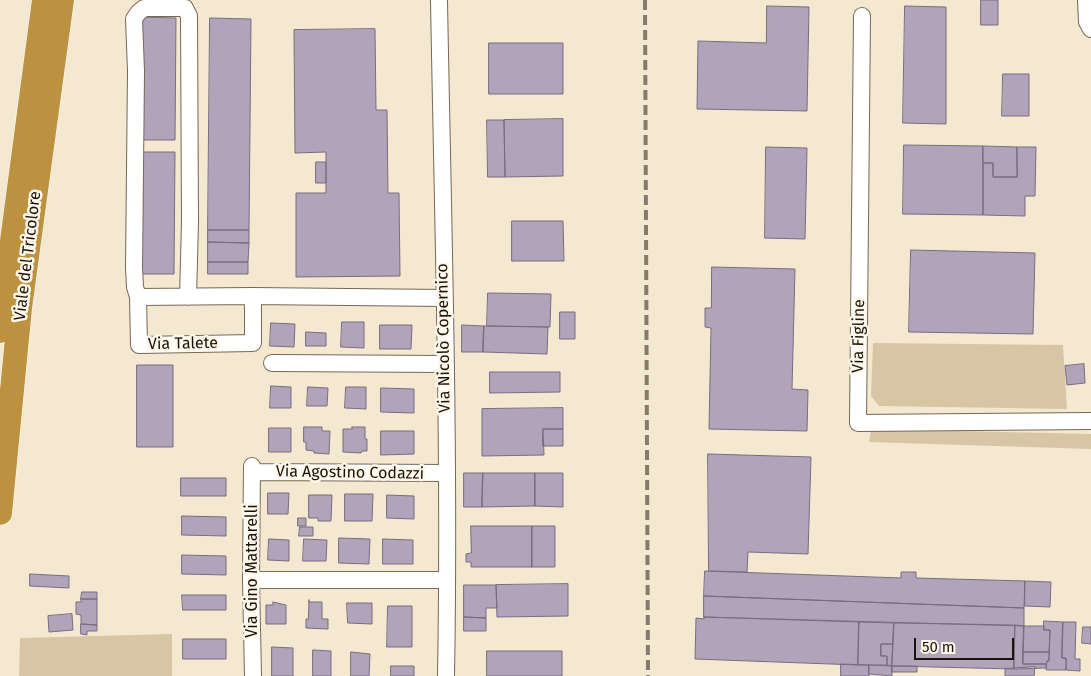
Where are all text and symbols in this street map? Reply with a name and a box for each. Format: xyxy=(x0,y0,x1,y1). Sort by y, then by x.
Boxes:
street label: Viale del Tricolore xyxy=(11,190,45,322)
street label: Via Nicolò Copernico xyxy=(433,263,455,413)
street label: Via Figline xyxy=(849,299,869,373)
street label: Via Talete xyxy=(148,334,218,354)
street label: Via Agostino Codazzi xyxy=(276,462,424,484)
street label: Via Gino Mattarelli xyxy=(243,504,263,638)
scale bar xyxy=(916,628,1016,660)
text: 50 m xyxy=(922,638,955,656)

